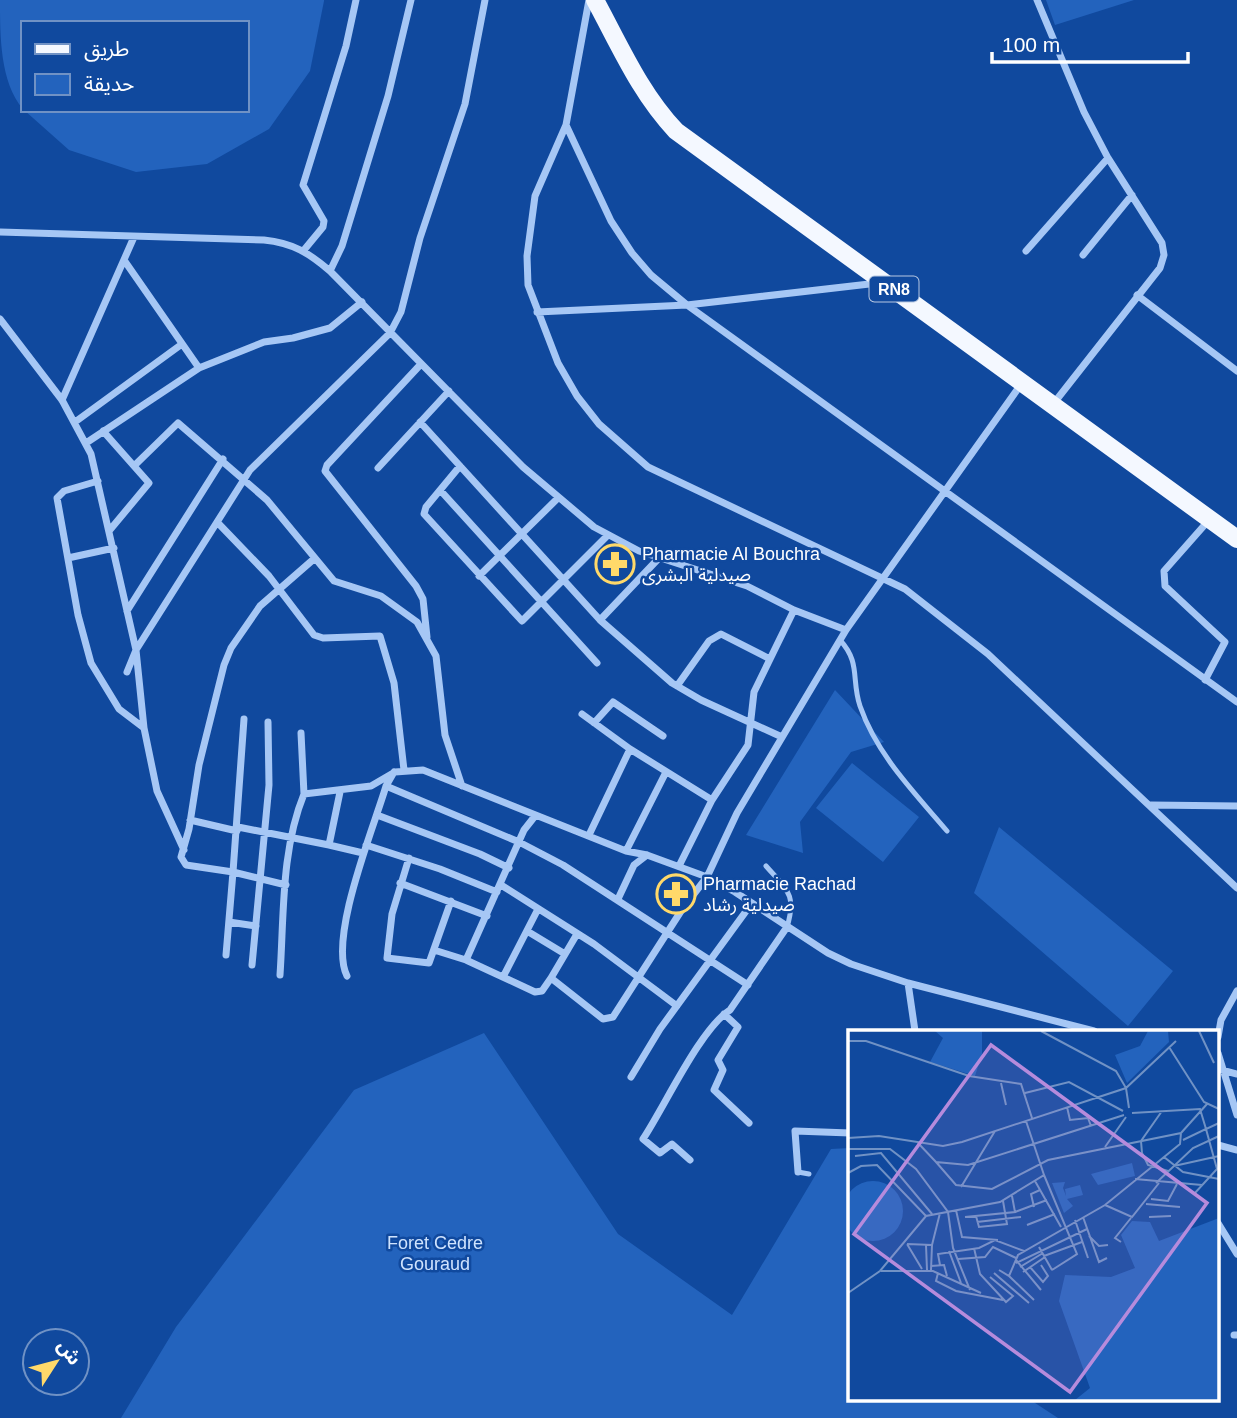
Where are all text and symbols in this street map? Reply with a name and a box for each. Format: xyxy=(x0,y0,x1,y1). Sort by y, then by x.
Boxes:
legend xyxy=(21,21,248,112)
scale bar xyxy=(992,21,1188,65)
text: 100 m xyxy=(1002,33,1060,56)
text: طريق xyxy=(84,37,129,62)
text: حديقة xyxy=(84,72,134,95)
road number: RN8 xyxy=(870,276,918,302)
pharmacy icon: Pharmacie Al Bouchra صيدلية البشرى xyxy=(594,543,636,585)
place label: Pharmacie Al Bouchra صيدلية البشرى xyxy=(642,544,821,586)
pharmacy icon: Pharmacie Rachad صيدلية رشاد xyxy=(655,873,697,915)
place label: Pharmacie Rachad صيدلية رشاد xyxy=(703,874,856,916)
inset map xyxy=(848,1030,1220,1400)
park label: Foret Cedre Gouraud xyxy=(387,1233,483,1274)
north arrow xyxy=(21,1327,91,1397)
text: ش xyxy=(53,1336,85,1369)

